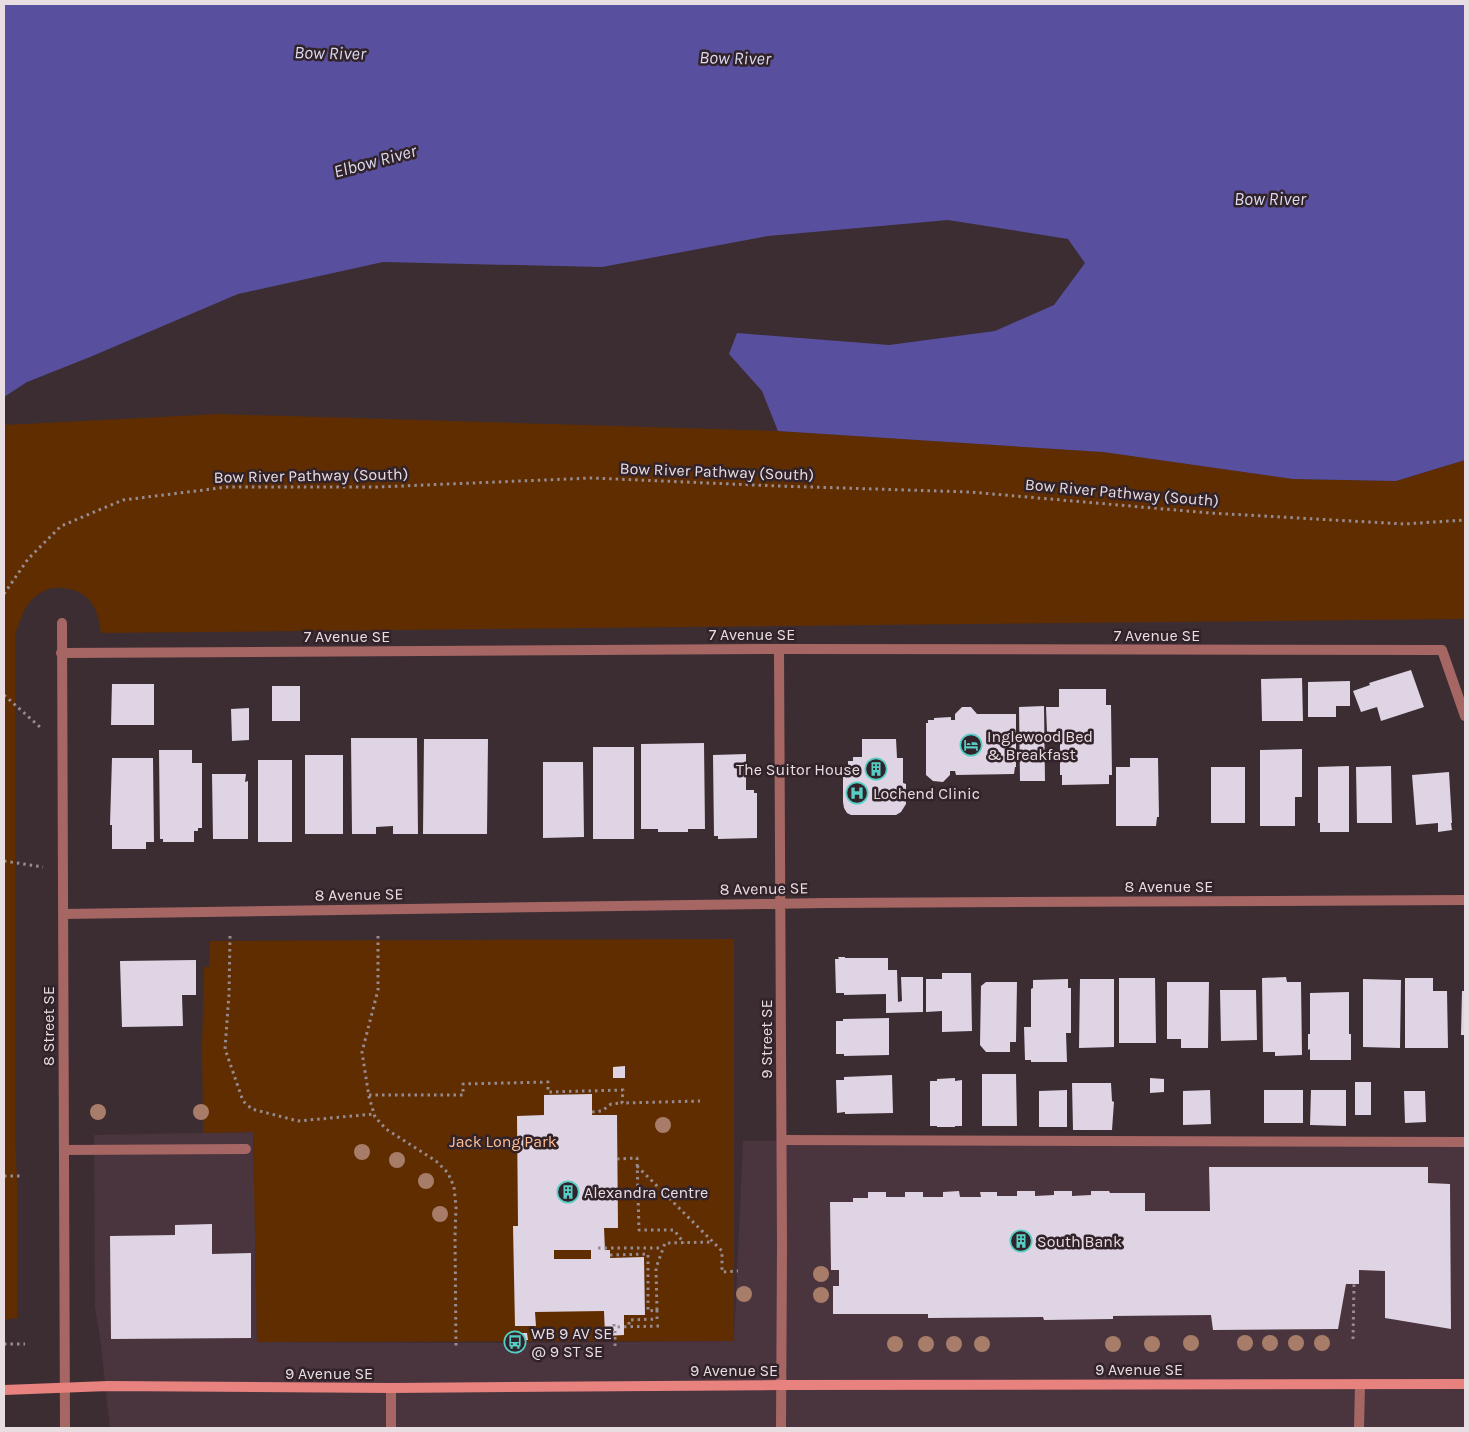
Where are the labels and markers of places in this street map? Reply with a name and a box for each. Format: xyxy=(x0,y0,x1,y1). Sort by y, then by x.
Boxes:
place label: Inglewood Bed & Breakfast xyxy=(987,727,1093,764)
hotel icon: Inglewood Bed & Breakfast xyxy=(959,733,983,757)
building icon: The Suitor House xyxy=(864,757,888,781)
place label: The Suitor House xyxy=(736,760,860,779)
hospital icon: Lochend Clinic xyxy=(845,781,869,805)
place label: Lochend Clinic xyxy=(873,784,980,803)
building icon: Alexandra Centre xyxy=(556,1180,580,1204)
place label: Alexandra Centre xyxy=(584,1183,708,1202)
building icon: South Bank xyxy=(1009,1229,1033,1253)
place label: South Bank xyxy=(1037,1232,1122,1251)
place label: WB 9 AV SE @ 9 ST SE xyxy=(531,1324,612,1361)
bus stop icon: WB 9 AV SE @ 9 ST SE xyxy=(503,1330,527,1354)

